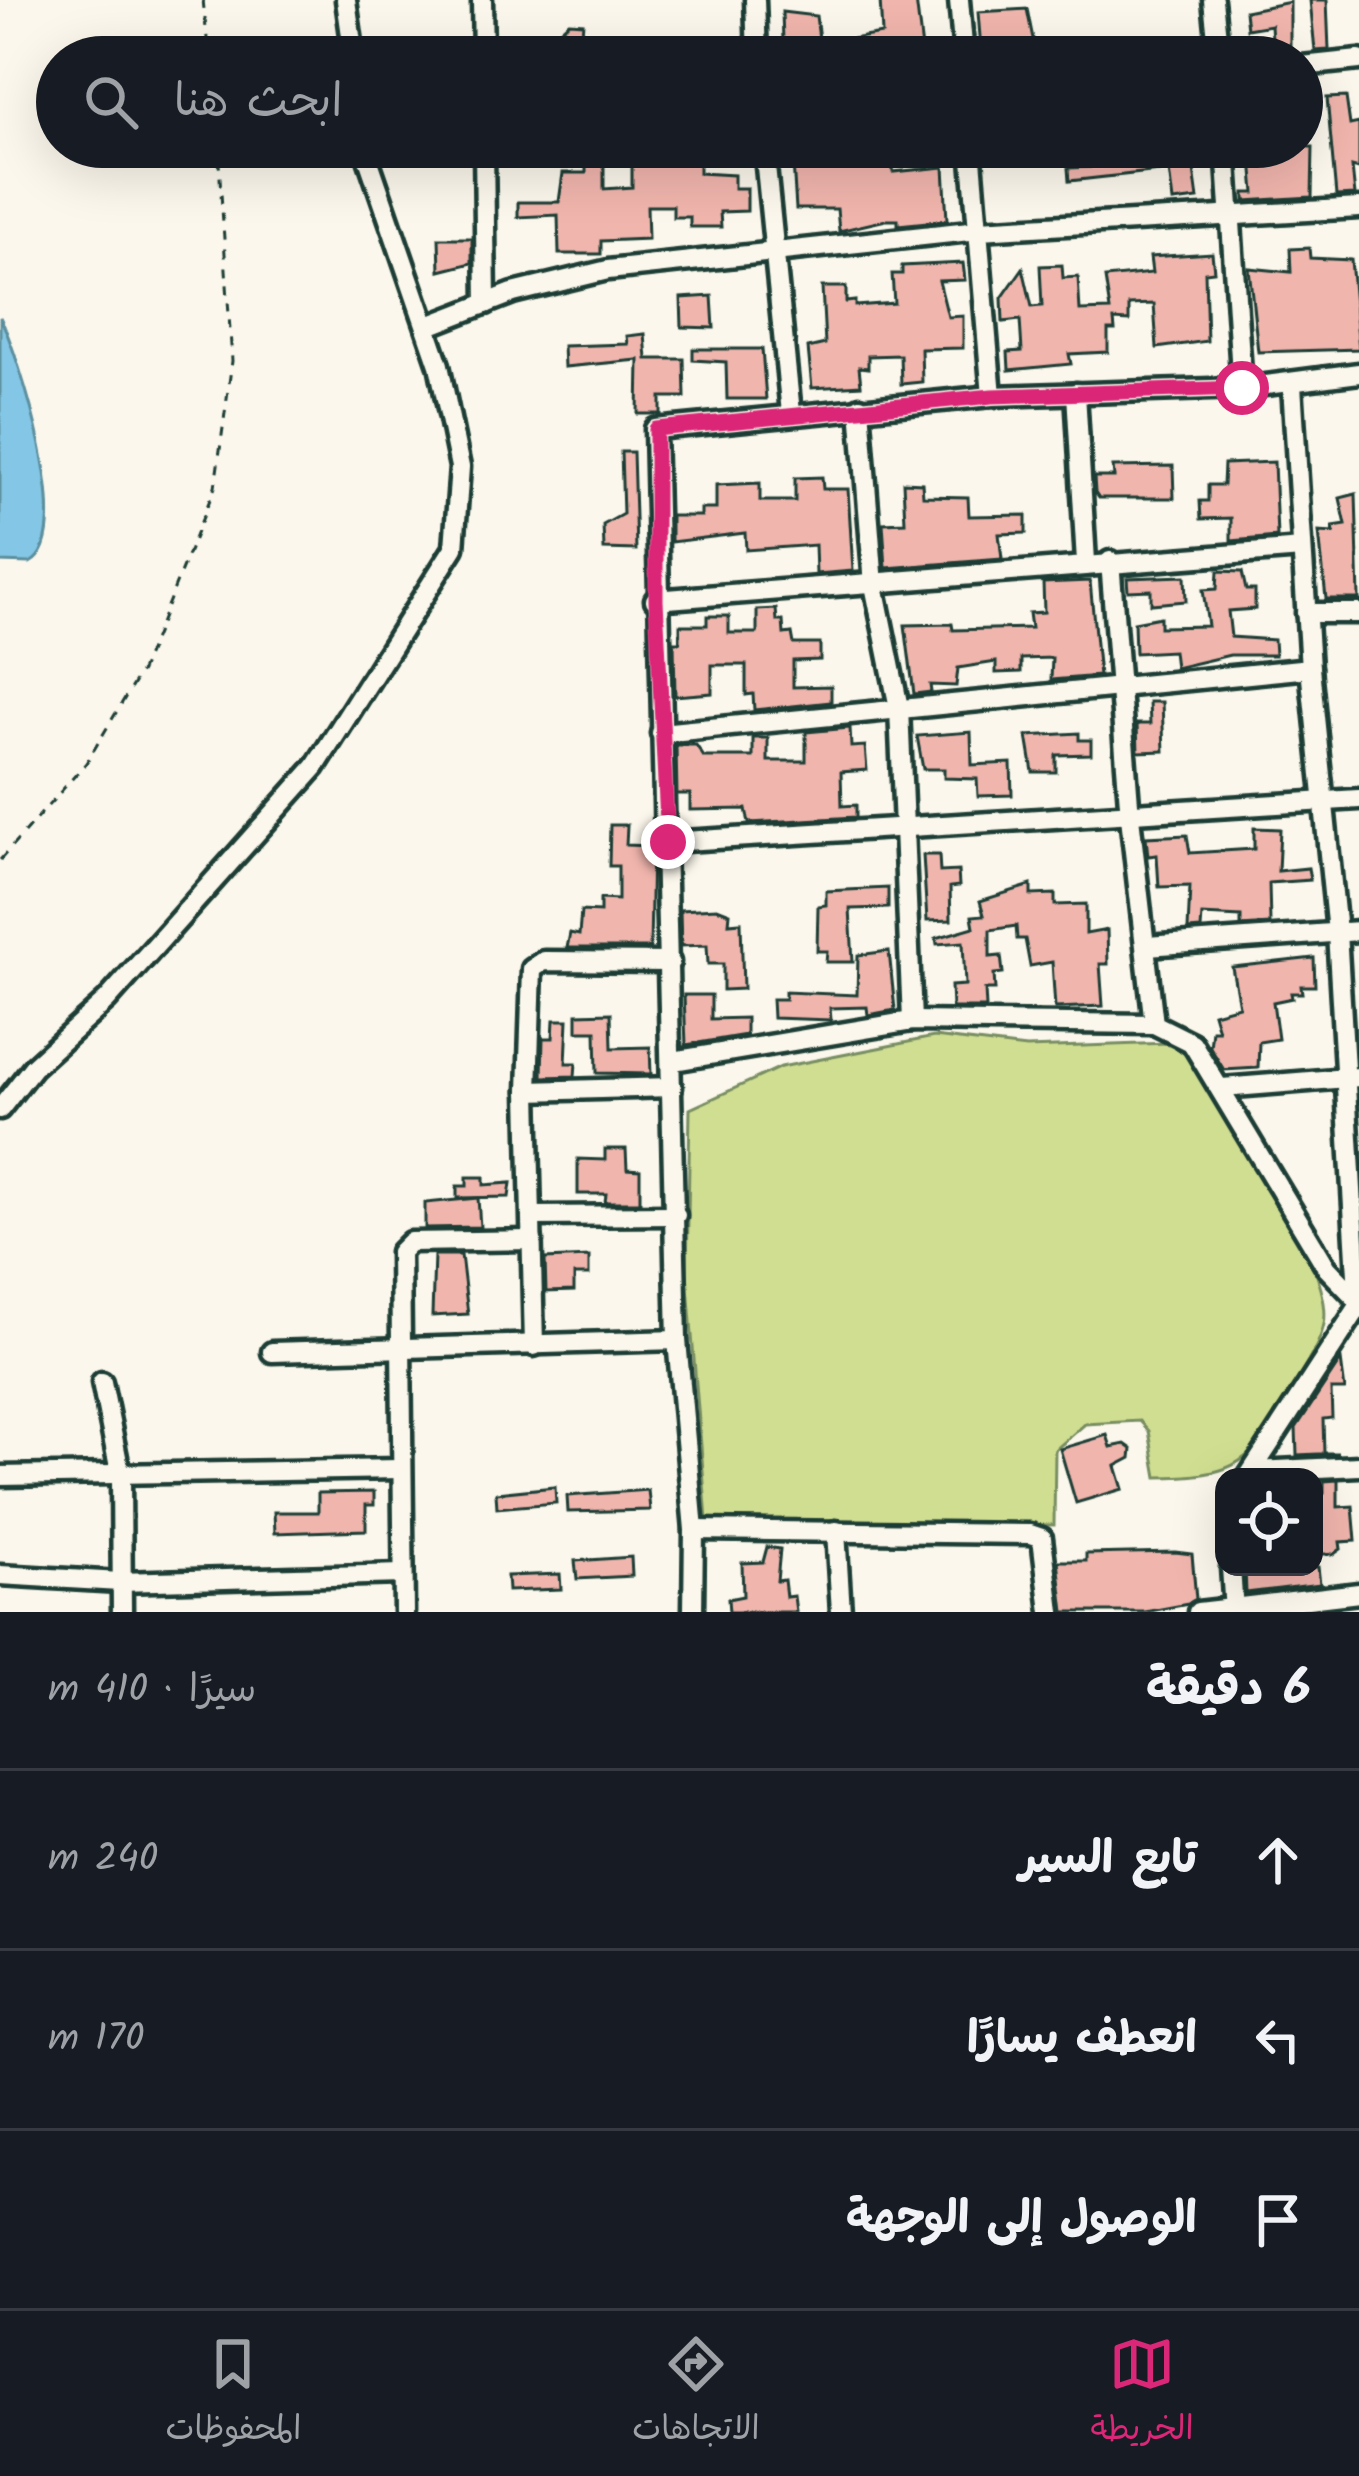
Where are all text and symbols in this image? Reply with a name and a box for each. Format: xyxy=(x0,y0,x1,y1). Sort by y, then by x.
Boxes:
search box xyxy=(36,36,1323,168)
text: ابحث هنا xyxy=(174,67,342,139)
icon: search xyxy=(78,69,144,135)
route start xyxy=(1215,361,1269,415)
route end xyxy=(641,815,695,869)
map controls xyxy=(1215,1468,1323,1576)
button: locate xyxy=(1215,1468,1323,1576)
text: 6 دقيقة xyxy=(1146,1650,1311,1731)
text: سيرًا · 410 m xyxy=(48,1660,256,1722)
text: تابع السير xyxy=(1019,1824,1197,1896)
icon: ahead xyxy=(1245,1827,1311,1893)
text: 240 m xyxy=(48,1829,158,1891)
text: انعطف يسارًا xyxy=(967,2004,1197,2076)
icon: left xyxy=(1245,2007,1311,2073)
text: 170 m xyxy=(48,2009,144,2071)
text: الوصول إلى الوجهة xyxy=(846,2184,1197,2256)
icon: arrive xyxy=(1245,2187,1311,2253)
tab: المحفوظات xyxy=(165,2331,301,2457)
tab: الاتجاهات xyxy=(632,2331,760,2457)
tab: الخريطة xyxy=(1091,2331,1194,2457)

